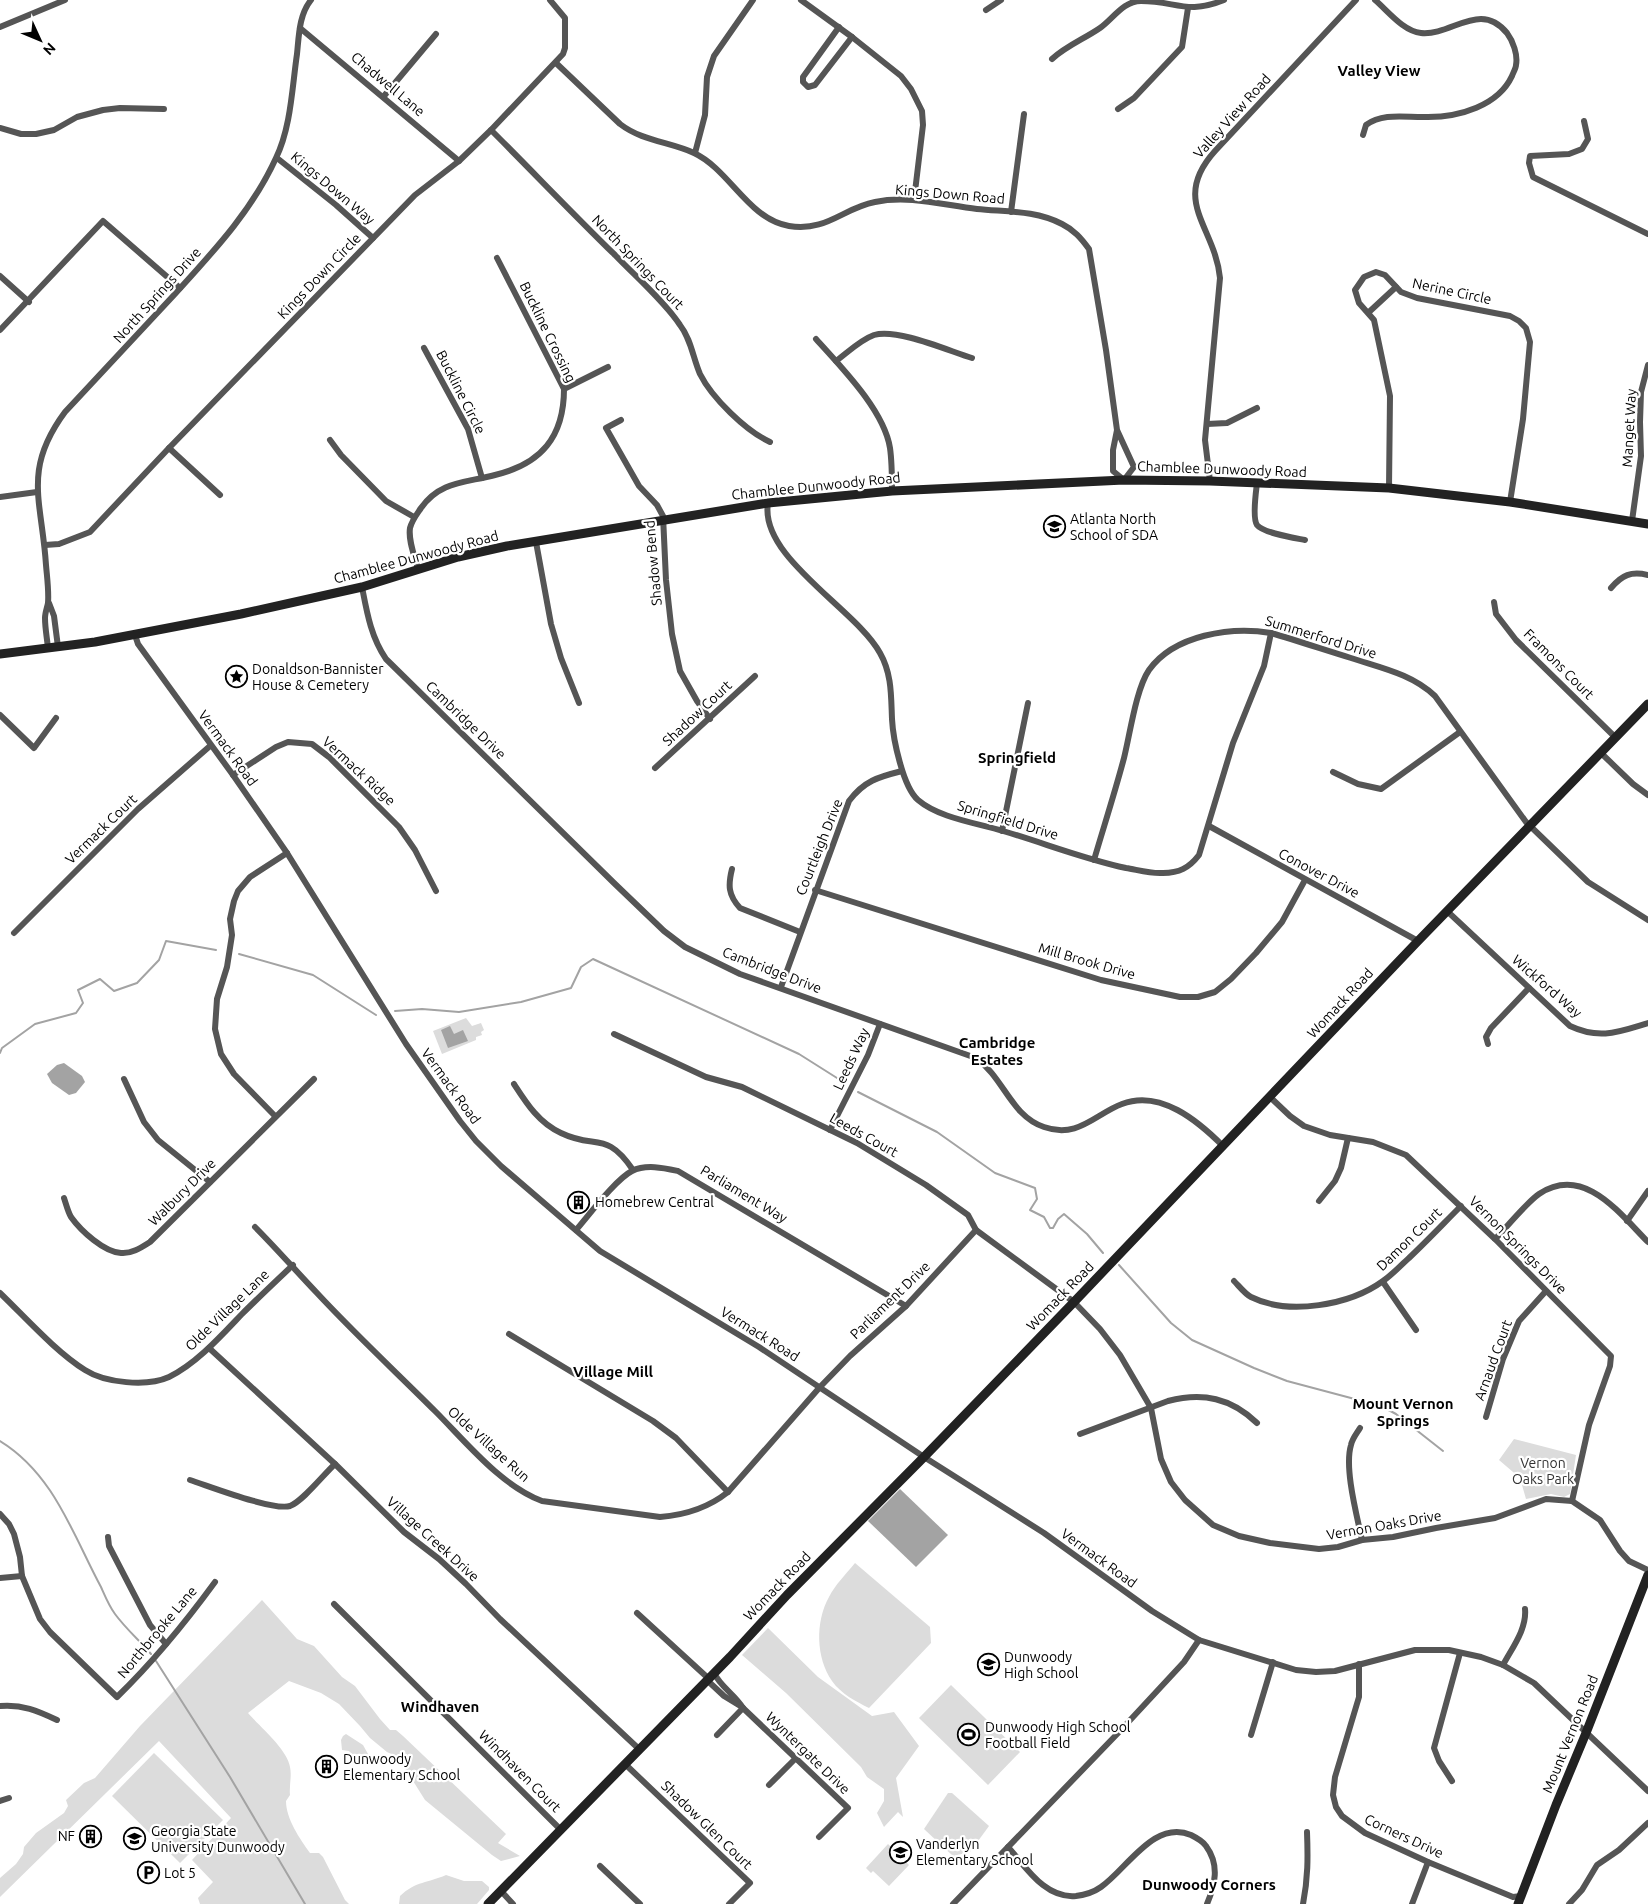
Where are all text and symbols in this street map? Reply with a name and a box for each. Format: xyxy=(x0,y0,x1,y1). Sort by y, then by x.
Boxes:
north arrow xyxy=(15,15,65,65)
text: N xyxy=(40,40,59,58)
street label: Chadwell Lane xyxy=(348,49,428,119)
district label: Valley View xyxy=(1338,62,1421,79)
street label: Valley View Road xyxy=(1190,71,1274,161)
street label: Kings Down Way xyxy=(288,148,378,228)
street label: Kings Down Road xyxy=(895,181,1005,207)
street label: North Springs Court xyxy=(589,211,688,313)
street label: Kings Down Circle xyxy=(274,230,364,322)
street label: North Springs Drive xyxy=(110,244,204,346)
street label: Nerine Circle xyxy=(1411,275,1493,307)
street label: Buckline Crossing xyxy=(517,279,579,385)
street label: Buckline Circle xyxy=(433,348,489,436)
street label: Manget Way xyxy=(1619,388,1639,468)
street label: Chamblee Dunwoody Road xyxy=(1137,458,1307,480)
street label: Chamblee Dunwoody Road xyxy=(731,469,901,503)
place label: Atlanta North School of SDA xyxy=(1070,511,1158,543)
school or university icon: Atlanta North School of SDA xyxy=(1042,515,1066,539)
street label: Shadow Bend xyxy=(641,520,665,606)
street label: Chamblee Dunwoody Road xyxy=(332,527,500,587)
street label: Summerford Drive xyxy=(1263,612,1379,662)
street label: Framons Court xyxy=(1521,626,1598,703)
place label: Donaldson-Bannister House & Cemetery xyxy=(252,661,384,693)
place icon: Donaldson-Bannister House & Cemetery xyxy=(224,665,248,689)
street label: Shadow Court xyxy=(659,677,735,749)
street label: Cambridge Drive xyxy=(423,678,509,762)
street label: Vermack Road xyxy=(195,707,261,789)
street label: Vermack Ridge xyxy=(319,733,399,809)
district label: Springfield xyxy=(978,749,1056,766)
street label: Vermack Court xyxy=(62,791,140,867)
street label: Courtleigh Drive xyxy=(792,796,846,898)
street label: Springfield Drive xyxy=(955,797,1061,843)
street label: Conover Drive xyxy=(1276,845,1362,901)
street label: Mill Brook Drive xyxy=(1037,940,1137,982)
street label: Cambridge Drive xyxy=(720,944,824,996)
street label: Wickford Way xyxy=(1509,951,1585,1021)
street label: Womack Road xyxy=(1304,965,1376,1041)
street label: Leeds Way xyxy=(830,1025,872,1093)
district label: Cambridge Estates xyxy=(959,1034,1035,1068)
street label: Vermack Road xyxy=(418,1045,484,1127)
street label: Leeds Court xyxy=(827,1110,901,1161)
street label: Walbury Drive xyxy=(145,1155,219,1229)
street label: Parliament Way xyxy=(698,1162,790,1226)
building icon: Homebrew Central xyxy=(567,1190,591,1214)
street label: Vernon Springs Drive xyxy=(1466,1193,1570,1297)
place label: Homebrew Central xyxy=(595,1194,714,1210)
street label: Damon Court xyxy=(1373,1204,1445,1274)
street label: Parliament Drive xyxy=(847,1258,933,1342)
street label: Womack Road xyxy=(1023,1258,1097,1334)
street label: Olde Village Lane xyxy=(182,1266,272,1354)
street label: Vermack Road xyxy=(718,1303,802,1365)
street label: Arnaud Court xyxy=(1471,1317,1515,1402)
district label: Village Mill xyxy=(573,1363,654,1380)
district label: Mount Vernon Springs xyxy=(1352,1395,1454,1429)
street label: Olde Village Run xyxy=(445,1403,533,1485)
park label: Vernon Oaks Park xyxy=(1512,1455,1574,1487)
street label: Village Creek Drive xyxy=(383,1493,483,1585)
street label: Vernon Oaks Drive xyxy=(1325,1507,1443,1543)
street label: Vermack Road xyxy=(1058,1525,1140,1591)
street label: Womack Road xyxy=(740,1548,814,1624)
street label: Northbrooke Lane xyxy=(114,1583,200,1681)
place label: Dunwoody High School xyxy=(1004,1649,1079,1681)
school or university icon: Dunwoody High School xyxy=(976,1653,1000,1677)
street label: Mount Vernon Road xyxy=(1539,1673,1601,1795)
district label: Windhaven xyxy=(401,1698,479,1715)
street label: Wyntergate Drive xyxy=(763,1709,853,1797)
place label: Dunwoody High School Football Field xyxy=(985,1719,1131,1751)
sports icon: Dunwoody High School Football Field xyxy=(957,1723,981,1747)
street label: Windhaven Court xyxy=(476,1727,565,1816)
place label: Dunwoody Elementary School xyxy=(343,1751,461,1783)
building icon: Dunwoody Elementary School xyxy=(315,1755,339,1779)
street label: Shadow Glen Court xyxy=(658,1777,756,1873)
street label: Corners Drive xyxy=(1362,1811,1446,1861)
place label: Georgia State University Dunwoody xyxy=(151,1823,285,1855)
building icon: NF xyxy=(79,1824,103,1848)
school or university icon: Georgia State University Dunwoody xyxy=(123,1827,147,1851)
place label: NF xyxy=(58,1828,75,1844)
place label: Vanderlyn Elementary School xyxy=(916,1836,1034,1868)
school or university icon: Vanderlyn Elementary School xyxy=(888,1840,912,1864)
parking icon: Lot 5 xyxy=(136,1861,160,1885)
place label: Lot 5 xyxy=(164,1865,196,1881)
district label: Dunwoody Corners xyxy=(1142,1876,1276,1893)

